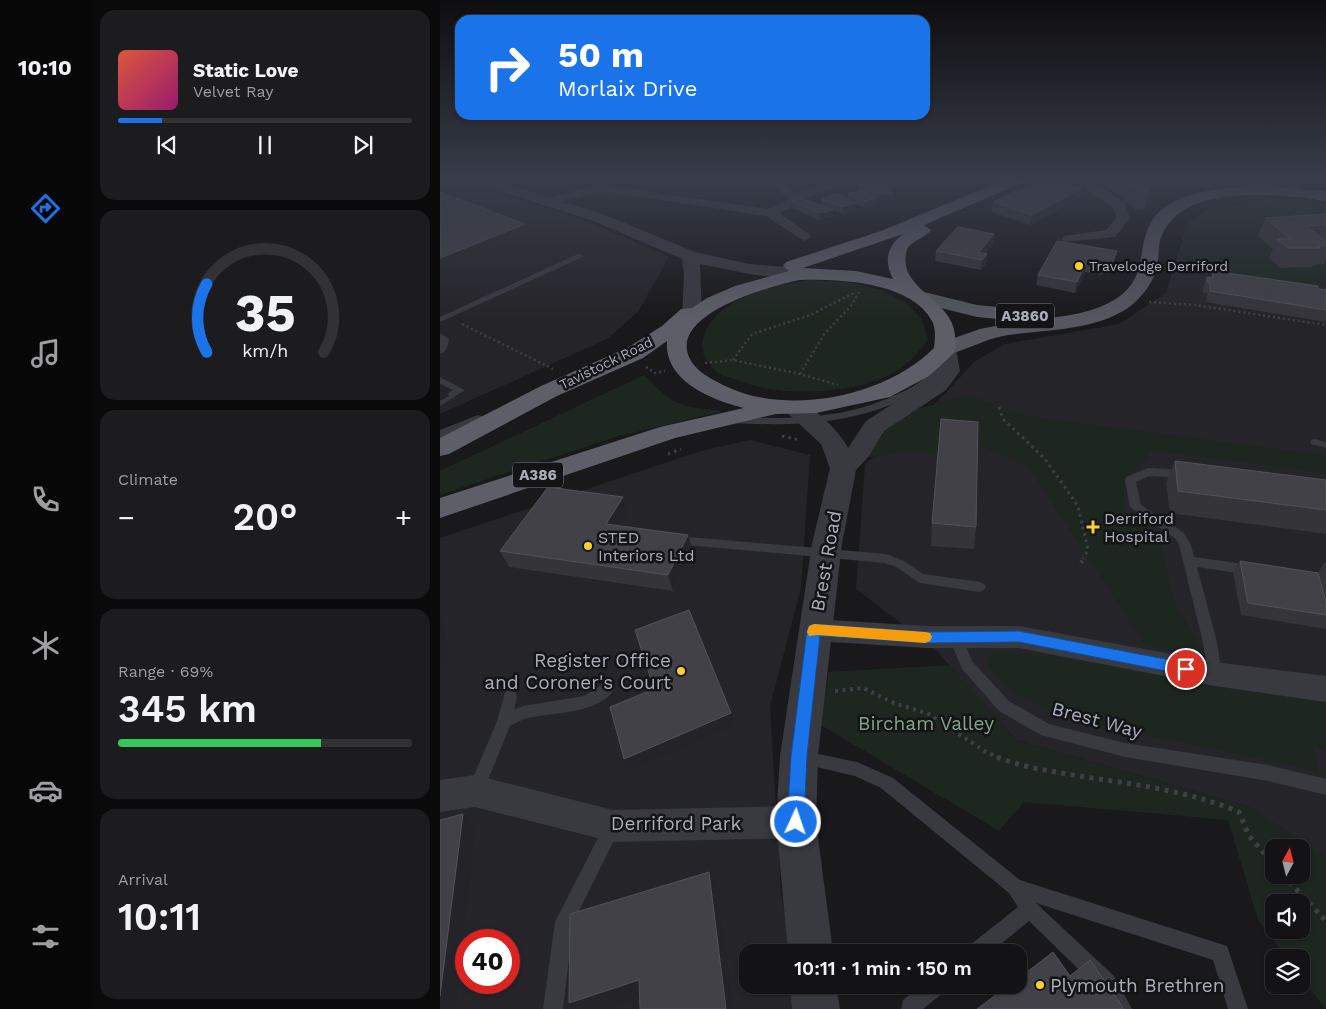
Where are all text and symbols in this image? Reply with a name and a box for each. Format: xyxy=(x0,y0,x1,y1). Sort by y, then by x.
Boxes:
text: 50 m xyxy=(558,34,644,76)
icon: right xyxy=(475,35,540,100)
text: 10:10 xyxy=(18,55,72,80)
text: Static Love xyxy=(193,59,298,82)
text: Morlaix Drive xyxy=(558,76,697,101)
text: Velvet Ray xyxy=(193,82,273,101)
icon: previous xyxy=(153,131,181,159)
icon: pause xyxy=(251,131,279,159)
icon: next xyxy=(349,131,377,159)
icon: directions xyxy=(28,191,63,226)
place label: Travelodge Derriford xyxy=(1089,258,1228,274)
marker: Travelodge Derriford xyxy=(1073,260,1085,272)
text: 35 xyxy=(234,283,296,344)
road number: A3860 xyxy=(996,304,1054,328)
street label: Tavistock Road xyxy=(557,333,655,393)
icon: music xyxy=(28,336,63,371)
text: km/h xyxy=(242,340,288,361)
road number: A386 xyxy=(513,462,563,488)
text: Climate xyxy=(118,470,178,489)
icon: phone xyxy=(28,482,63,517)
text: 20° xyxy=(233,495,297,539)
text: − xyxy=(118,501,135,534)
text: + xyxy=(395,501,412,534)
street label: Brest Road xyxy=(806,509,846,613)
place label: Derriford Hospital xyxy=(1104,509,1174,546)
marker: Derriford Hospital xyxy=(1086,520,1100,534)
place label: STED Interiors Ltd xyxy=(598,528,694,565)
marker: STED Interiors Ltd xyxy=(582,540,594,552)
icon: climate xyxy=(28,628,63,663)
pin xyxy=(1165,648,1207,690)
place label: Register Office and Coroner's Court xyxy=(484,649,671,694)
icon: arrive xyxy=(1172,655,1200,683)
text: Range · 69% xyxy=(118,662,213,681)
marker: Register Office and Coroner's Court xyxy=(675,665,687,677)
text: 345 km xyxy=(118,687,257,731)
street label: Brest Way xyxy=(1049,697,1145,743)
park label: Bircham Valley xyxy=(858,712,994,735)
icon: car xyxy=(28,773,63,808)
position arrow xyxy=(769,795,821,847)
street label: Derriford Park xyxy=(611,812,741,835)
north arrow xyxy=(1265,839,1310,884)
map controls xyxy=(1265,839,1310,994)
text: Arrival xyxy=(118,870,168,889)
button: sound xyxy=(1265,894,1310,939)
text: 10:11 xyxy=(118,895,201,939)
icon: filters xyxy=(28,919,63,954)
speed limit sign: 40 xyxy=(455,929,520,994)
button: layers xyxy=(1265,949,1310,994)
text: 10:11 · 1 min · 150 m xyxy=(794,957,972,980)
place label: Plymouth Brethren xyxy=(1050,974,1225,997)
marker: Plymouth Brethren xyxy=(1034,979,1046,991)

